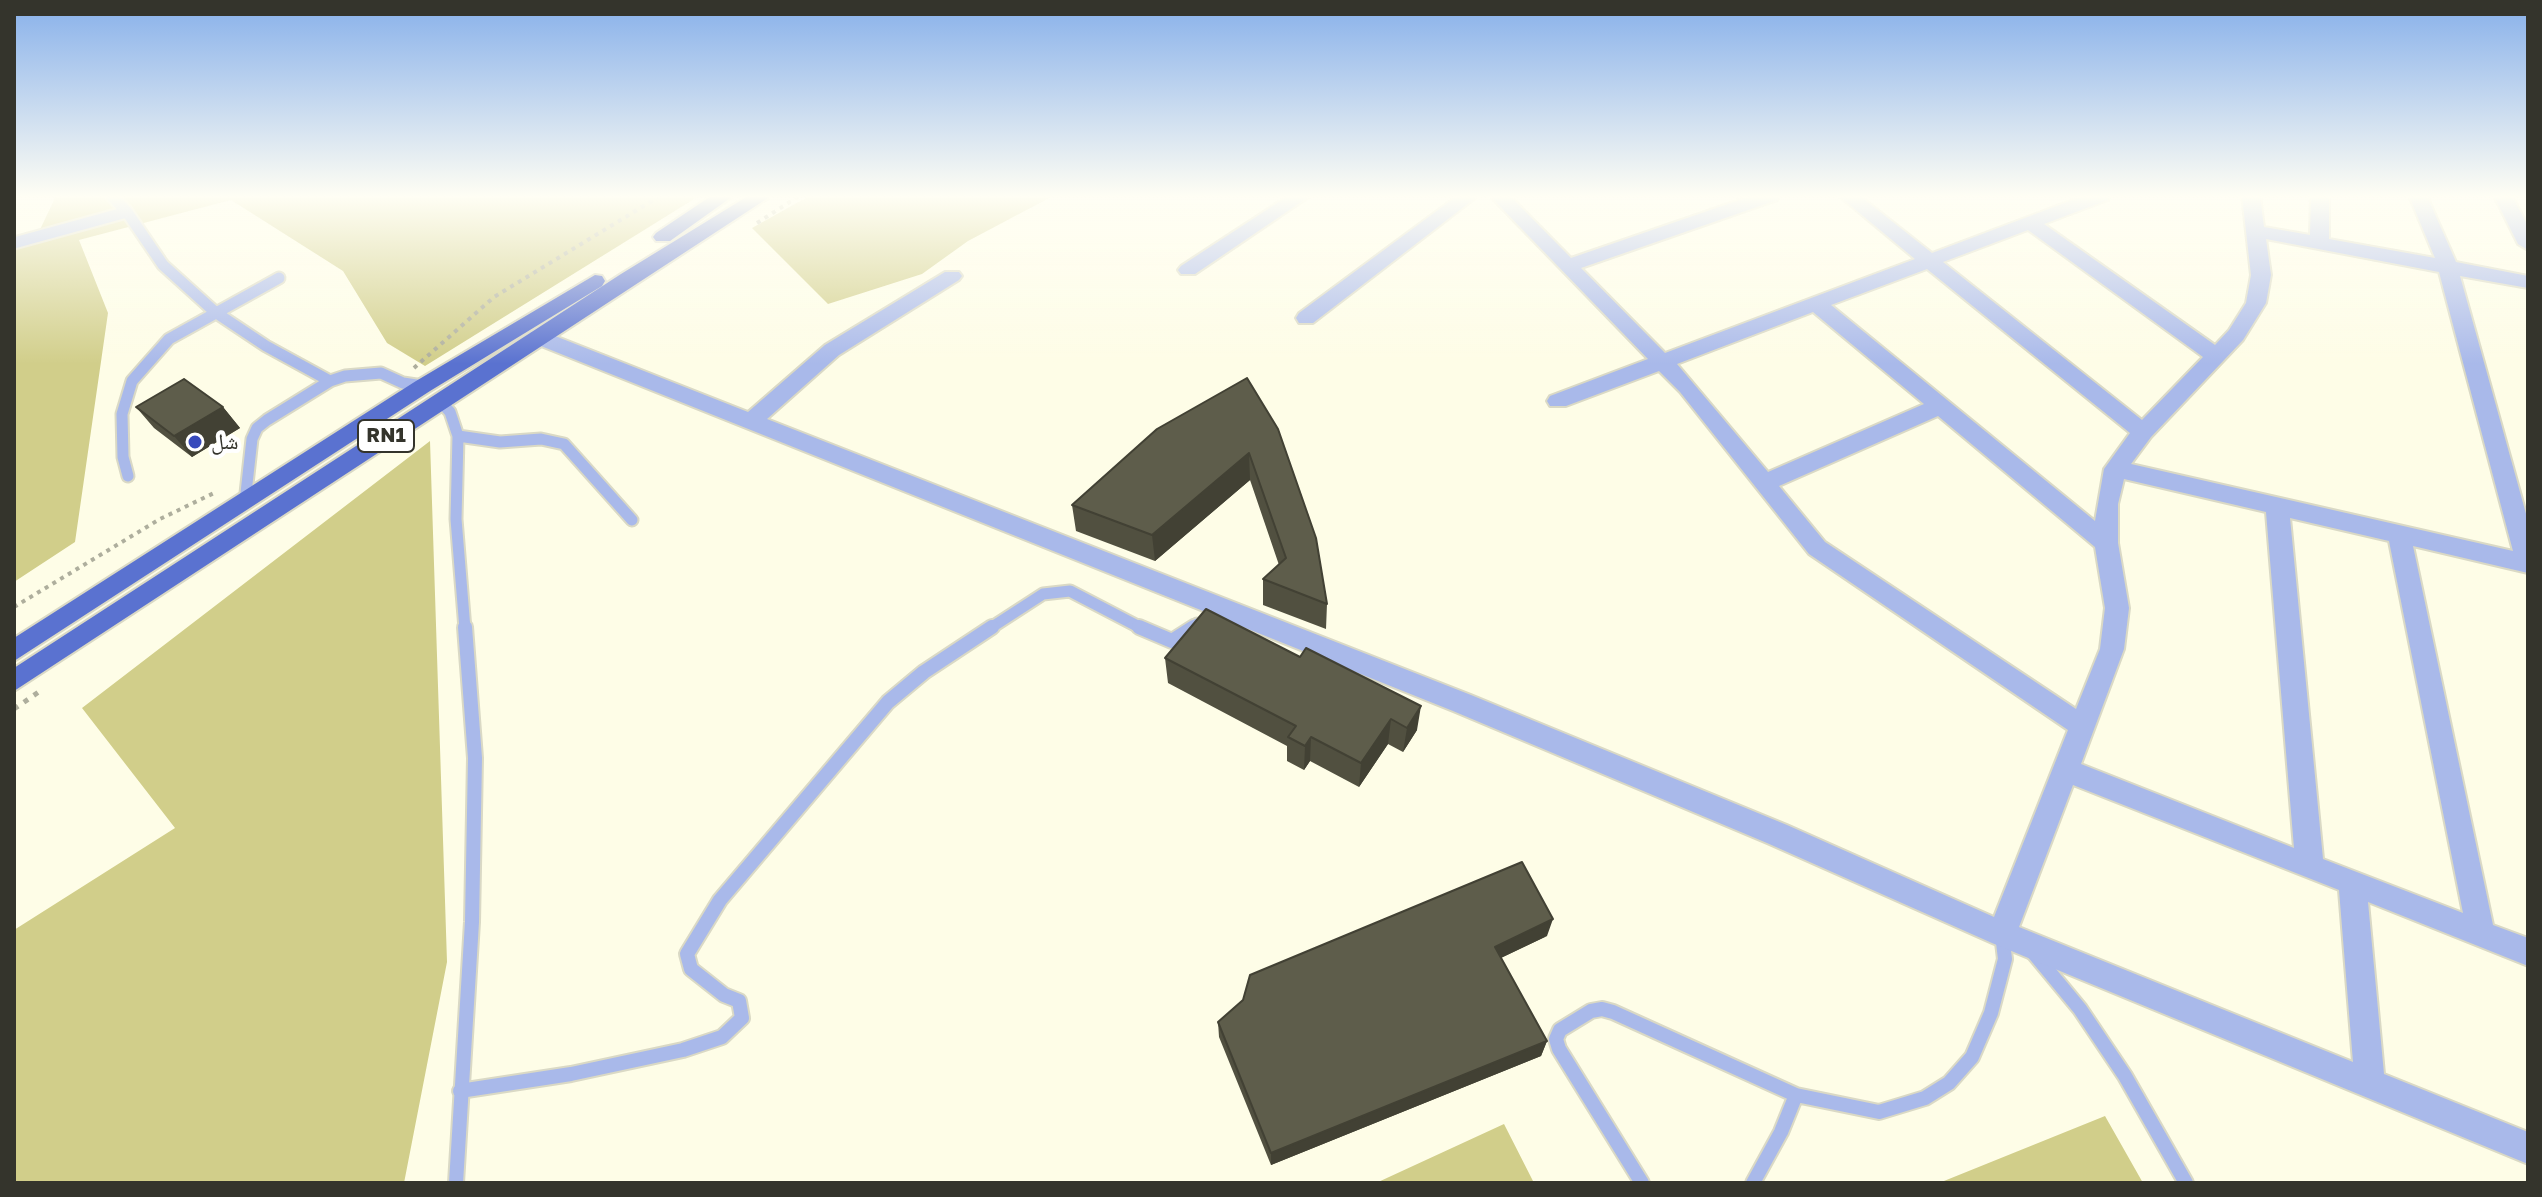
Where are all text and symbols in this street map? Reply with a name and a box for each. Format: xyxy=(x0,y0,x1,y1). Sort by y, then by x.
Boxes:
road number: RN1 xyxy=(358,420,414,452)
place label: شل xyxy=(211,429,238,455)
marker: شل xyxy=(186,433,204,451)

